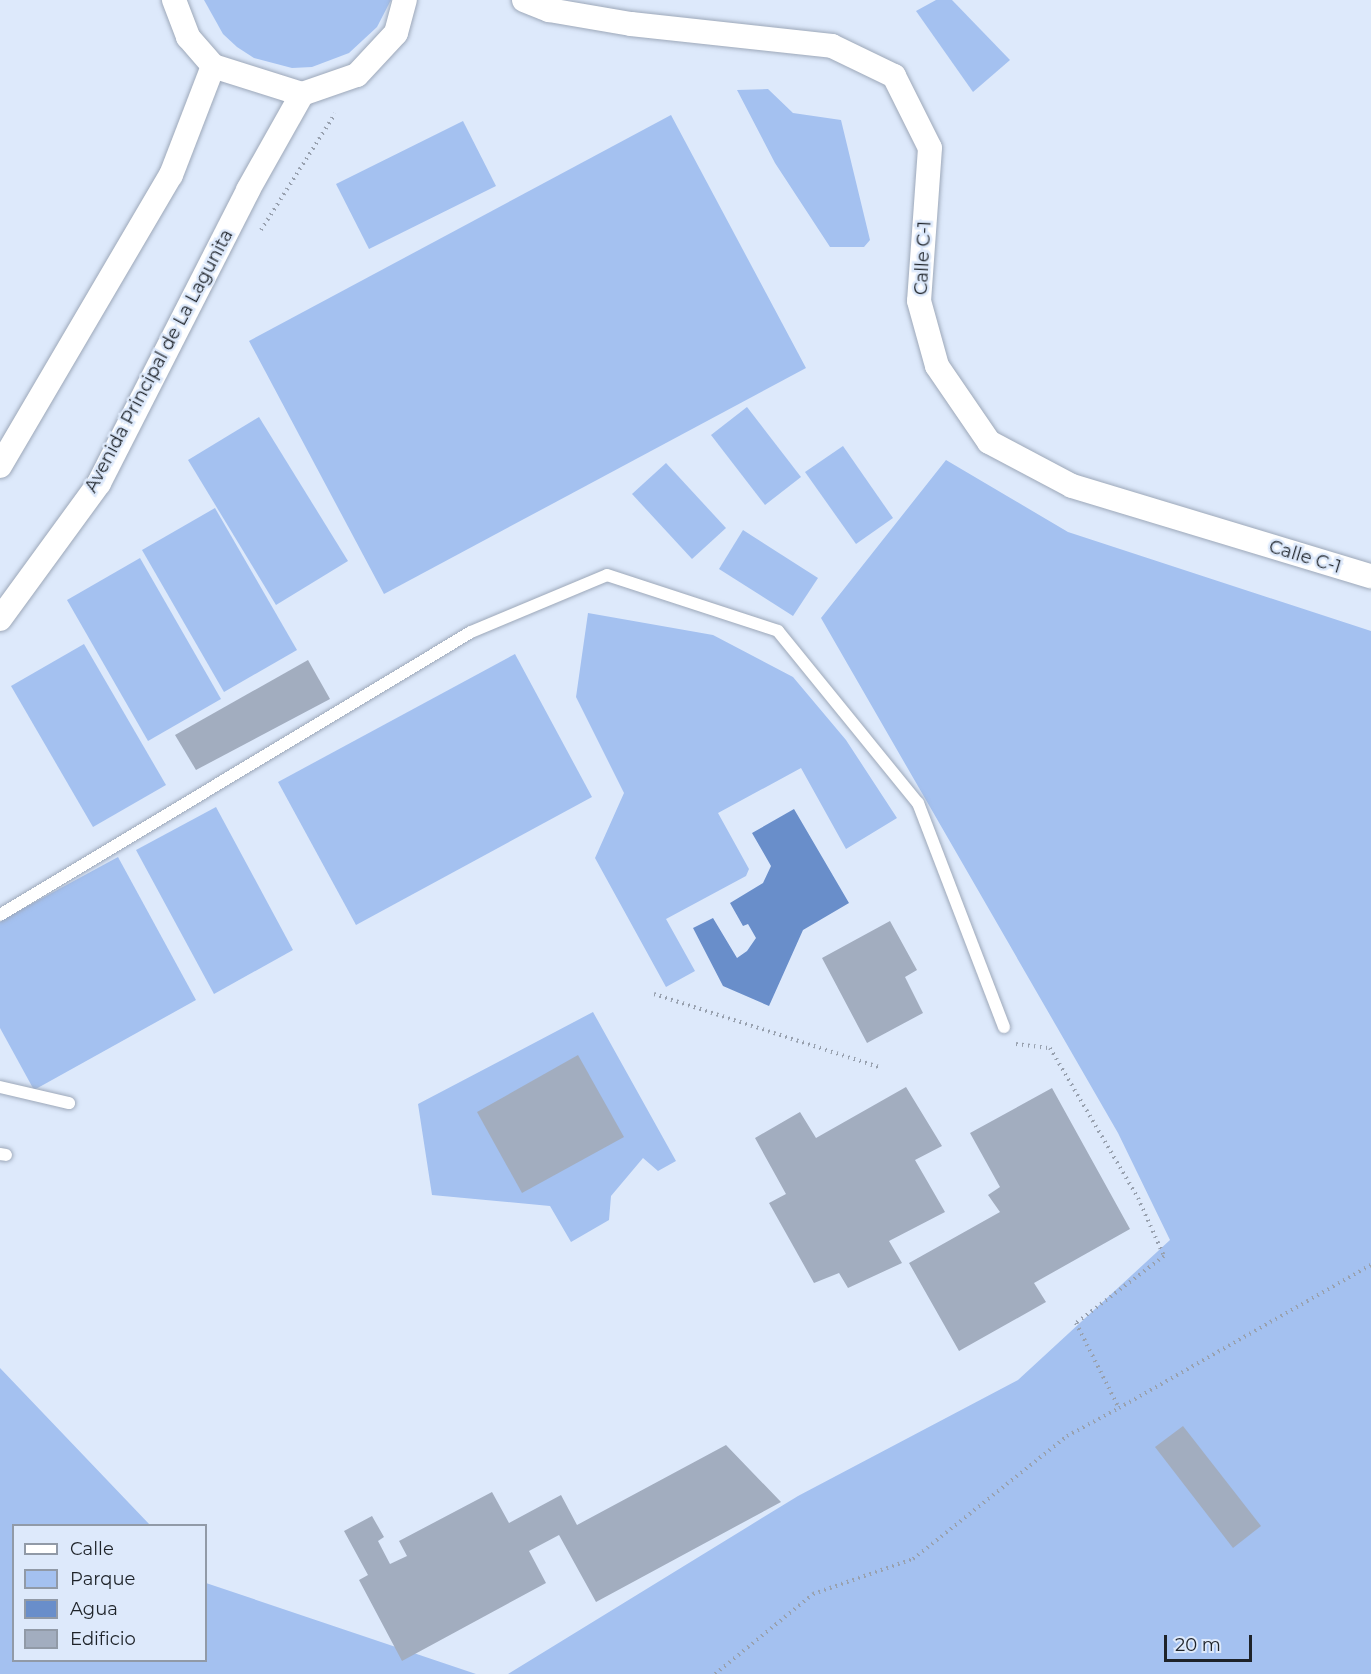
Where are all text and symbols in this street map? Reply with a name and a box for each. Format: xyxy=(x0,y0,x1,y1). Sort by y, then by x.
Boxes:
street label: Calle C-1 xyxy=(910,220,936,296)
street label: Avenida Principal de La Lagunita xyxy=(80,226,238,496)
street label: Calle C-1 xyxy=(1266,536,1344,578)
legend xyxy=(12,1524,207,1662)
text: Calle xyxy=(70,1538,114,1560)
text: Parque xyxy=(70,1568,135,1590)
text: Agua xyxy=(70,1598,118,1620)
scale bar xyxy=(1167,1623,1256,1661)
text: Edificio xyxy=(70,1628,136,1650)
text: 20 m xyxy=(1175,1634,1221,1656)

